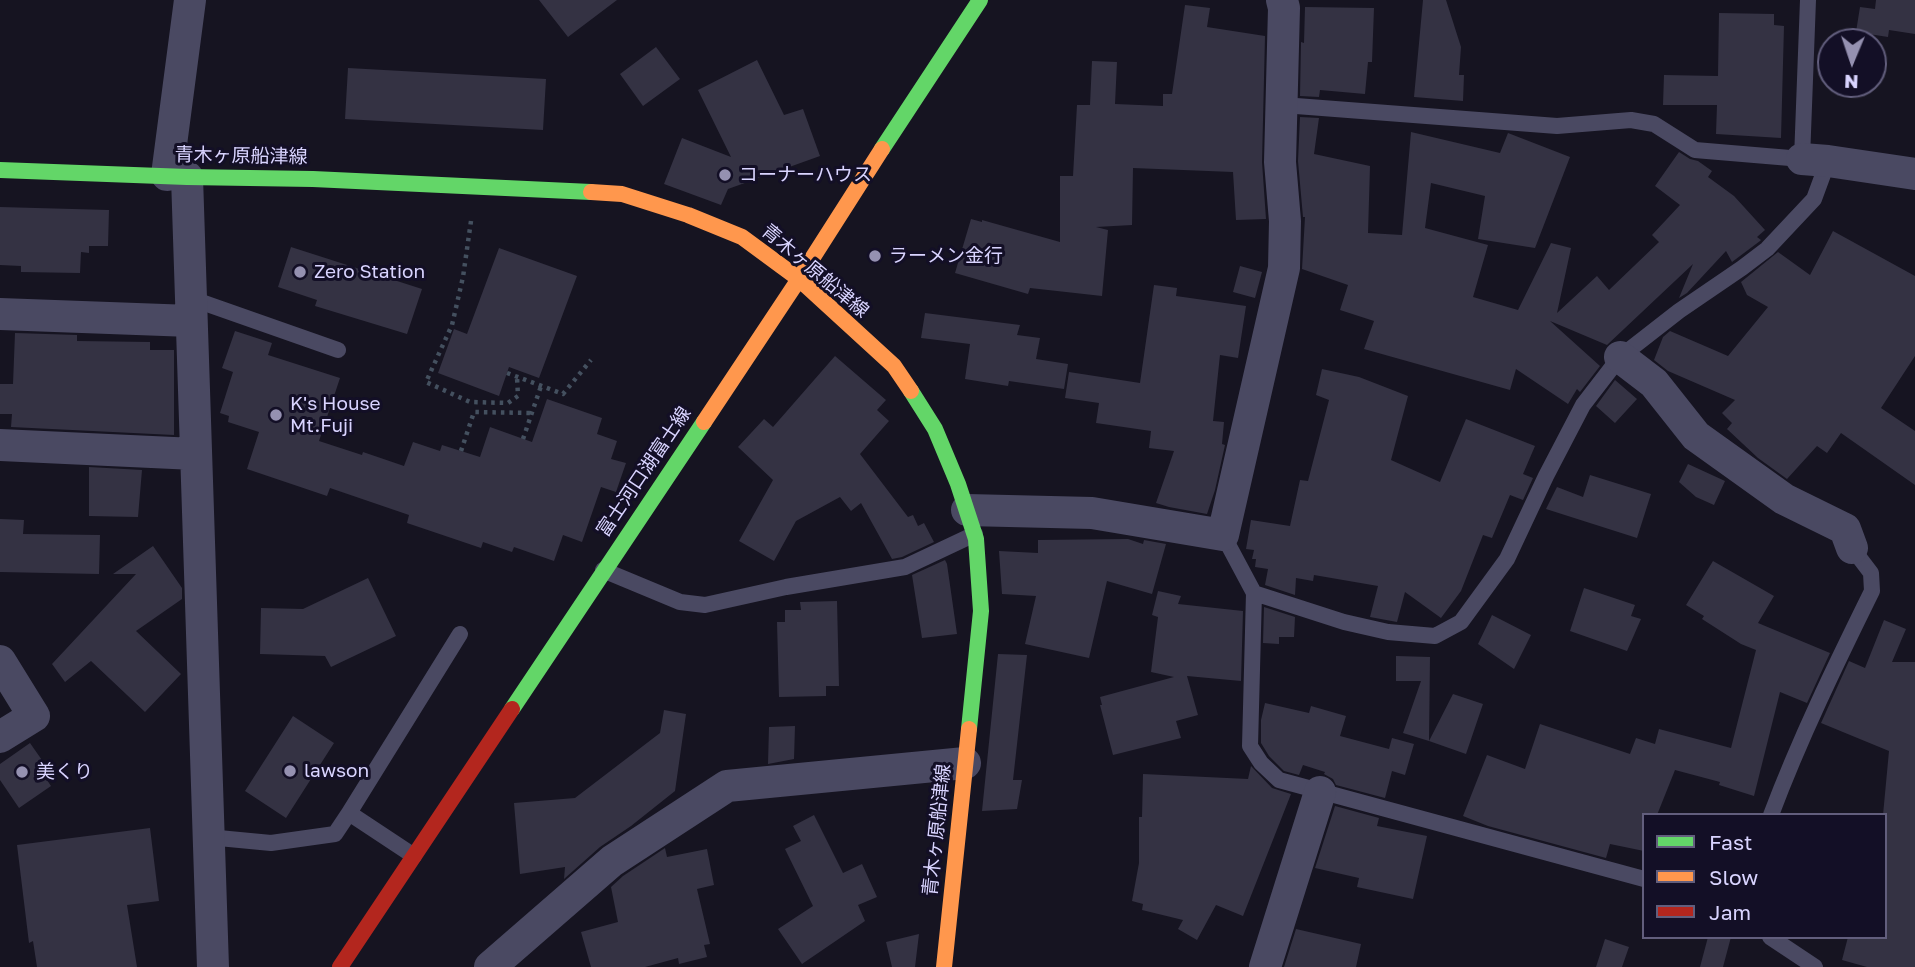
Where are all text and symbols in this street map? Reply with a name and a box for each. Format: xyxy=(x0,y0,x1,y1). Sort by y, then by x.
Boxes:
north arrow xyxy=(1817,28,1887,98)
text: N xyxy=(1844,71,1859,94)
street label: 青木ヶ原船津線 xyxy=(174,143,308,169)
place label: コーナーハウス xyxy=(739,164,872,186)
marker: コーナーハウス xyxy=(717,167,733,183)
street label: 青木ヶ原船津線 xyxy=(757,220,873,322)
place label: ラーメン金行 xyxy=(889,245,1003,267)
marker: ラーメン金行 xyxy=(867,248,883,264)
place label: Zero Station xyxy=(314,261,425,283)
marker: Zero Station xyxy=(292,264,308,280)
place label: K's House Mt.Fuji xyxy=(290,393,381,437)
street label: 富士河口湖富士線 xyxy=(592,403,696,541)
marker: K's House Mt.Fuji xyxy=(268,407,284,423)
place label: lawson xyxy=(304,760,369,782)
place label: 美くり xyxy=(36,761,93,783)
marker: lawson xyxy=(282,763,298,779)
street label: 青木ヶ原船津線 xyxy=(919,763,955,897)
marker: 美くり xyxy=(14,764,30,780)
legend xyxy=(1642,813,1887,939)
text: Fast xyxy=(1709,829,1752,855)
text: Slow xyxy=(1709,864,1758,890)
text: Jam xyxy=(1709,899,1751,925)

